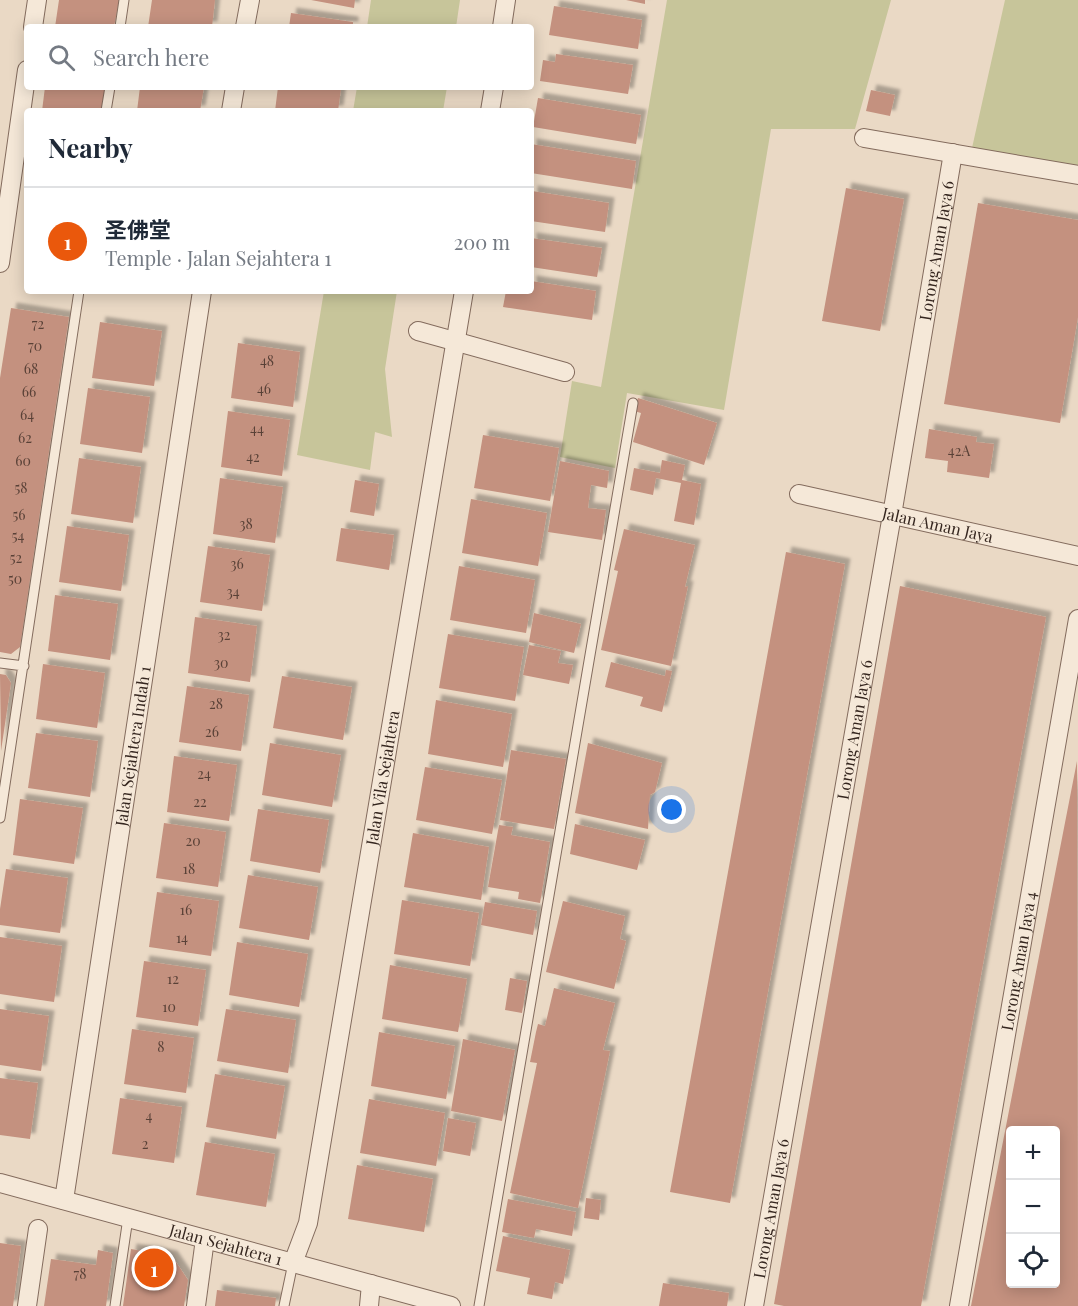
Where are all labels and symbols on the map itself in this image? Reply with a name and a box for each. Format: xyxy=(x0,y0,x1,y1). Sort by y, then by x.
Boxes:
street label: Lorong Aman Jaya 6 xyxy=(914,179,958,322)
house number: 72 xyxy=(32,314,44,333)
house number: 70 xyxy=(28,336,42,355)
house number: 48 xyxy=(260,351,274,370)
house number: 68 xyxy=(24,359,38,378)
house number: 46 xyxy=(257,379,271,398)
house number: 66 xyxy=(22,382,36,401)
house number: 64 xyxy=(20,405,34,424)
house number: 44 xyxy=(250,419,264,438)
house number: 62 xyxy=(18,428,32,447)
house number: 42A xyxy=(948,441,970,460)
house number: 42 xyxy=(246,447,260,466)
house number: 60 xyxy=(15,451,31,470)
house number: 58 xyxy=(14,478,28,497)
street label: Jalan Aman Jaya xyxy=(879,502,995,547)
house number: 56 xyxy=(12,505,26,524)
house number: 38 xyxy=(239,514,253,533)
house number: 54 xyxy=(12,526,24,545)
house number: 52 xyxy=(10,548,23,567)
house number: 36 xyxy=(230,554,244,573)
house number: 50 xyxy=(8,569,22,588)
house number: 34 xyxy=(226,582,240,601)
house number: 32 xyxy=(217,625,231,644)
house number: 30 xyxy=(214,653,228,672)
street label: Lorong Aman Jaya 6 xyxy=(832,658,877,801)
street label: Jalan Sejahtera Indah 1 xyxy=(110,665,155,829)
house number: 28 xyxy=(209,694,223,713)
street label: Jalan Vila Sejahtera xyxy=(360,709,404,848)
house number: 26 xyxy=(205,722,219,741)
house number: 24 xyxy=(197,764,211,783)
house number: 22 xyxy=(193,792,207,811)
your location xyxy=(657,795,686,824)
house number: 20 xyxy=(185,831,201,850)
house number: 18 xyxy=(183,859,195,878)
street label: Lorong Aman Jaya 4 xyxy=(996,890,1041,1032)
house number: 16 xyxy=(180,900,192,919)
house number: 14 xyxy=(176,928,188,947)
house number: 12 xyxy=(167,969,179,988)
house number: 10 xyxy=(162,997,176,1016)
house number: 8 xyxy=(157,1037,165,1056)
house number: 4 xyxy=(146,1106,153,1125)
house number: 2 xyxy=(142,1134,149,1153)
street label: Lorong Aman Jaya 6 xyxy=(748,1137,793,1280)
street label: Jalan Sejahtera 1 xyxy=(166,1218,285,1269)
pin: 1 xyxy=(134,1246,174,1290)
house number: 78 xyxy=(74,1264,86,1283)

